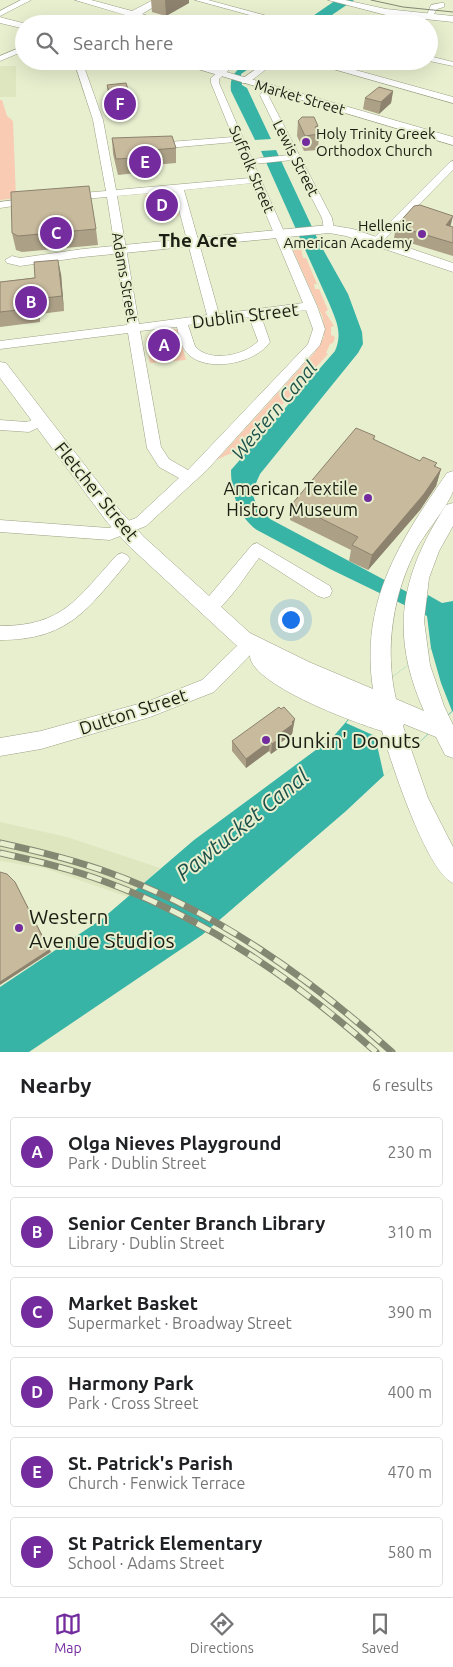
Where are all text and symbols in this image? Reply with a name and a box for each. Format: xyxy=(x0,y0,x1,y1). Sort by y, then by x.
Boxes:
search box xyxy=(15,15,438,70)
icon: search xyxy=(33,29,61,57)
text: Search here xyxy=(73,32,173,54)
street label: Market Street xyxy=(253,76,347,118)
pin: F xyxy=(104,85,136,123)
street label: Lewis Street xyxy=(270,117,322,199)
street label: Suffolk Street xyxy=(226,123,278,215)
place label: Holy Trinity Greek Orthodox Church xyxy=(316,125,436,159)
marker: Holy Trinity Greek Orthodox Church xyxy=(300,136,312,148)
pin: E xyxy=(129,143,161,181)
pin: D xyxy=(146,186,178,224)
pin: C xyxy=(40,214,72,252)
place label: Hellenic American Academy xyxy=(283,217,412,251)
marker: Hellenic American Academy xyxy=(416,228,428,240)
district label: The Acre xyxy=(158,229,238,251)
street label: Adams Street xyxy=(109,231,141,323)
pin: B xyxy=(15,283,47,321)
street label: Dublin Street xyxy=(191,299,299,331)
pin: A xyxy=(148,326,180,364)
water label: Western Canal xyxy=(227,356,322,464)
street label: Fletcher Street xyxy=(51,438,143,544)
place label: American Textile History Museum xyxy=(223,478,358,519)
marker: American Textile History Museum xyxy=(362,492,374,504)
your location xyxy=(278,607,304,633)
street label: Dutton Street xyxy=(77,684,189,738)
place label: Dunkin' Donuts xyxy=(276,728,420,752)
marker: Dunkin' Donuts xyxy=(260,734,272,746)
water label: Pawtucket Canal xyxy=(171,763,313,885)
place label: Western Avenue Studios xyxy=(29,904,175,952)
marker: Western Avenue Studios xyxy=(13,922,25,934)
text: Nearby xyxy=(20,1073,91,1097)
text: 6 results xyxy=(372,1076,433,1094)
text: Olga Nieves Playground xyxy=(68,1132,281,1154)
text: A xyxy=(31,1143,43,1161)
text: 230 m xyxy=(387,1143,432,1161)
text: Park · Dublin Street xyxy=(68,1154,206,1172)
text: Senior Center Branch Library xyxy=(68,1212,325,1234)
text: B xyxy=(32,1223,42,1241)
text: 310 m xyxy=(387,1223,432,1241)
text: Library · Dublin Street xyxy=(68,1234,224,1252)
text: Market Basket xyxy=(68,1292,198,1314)
text: C xyxy=(32,1303,42,1321)
text: 390 m xyxy=(387,1303,432,1321)
text: Supermarket · Broadway Street xyxy=(68,1314,292,1332)
text: Harmony Park xyxy=(68,1372,194,1394)
text: D xyxy=(31,1383,43,1401)
text: 400 m xyxy=(387,1383,432,1401)
text: Park · Cross Street xyxy=(68,1394,199,1412)
text: St. Patrick's Parish xyxy=(68,1452,233,1474)
text: E xyxy=(32,1463,42,1481)
text: 470 m xyxy=(387,1463,432,1481)
text: Church · Fenwick Terrace xyxy=(68,1474,245,1492)
text: St Patrick Elementary xyxy=(68,1532,262,1554)
text: F xyxy=(33,1543,42,1561)
text: 580 m xyxy=(387,1543,432,1561)
text: School · Adams Street xyxy=(68,1554,224,1572)
tab: Map xyxy=(54,1610,82,1656)
tab: Directions xyxy=(190,1610,254,1656)
tab: Saved xyxy=(362,1610,399,1656)

